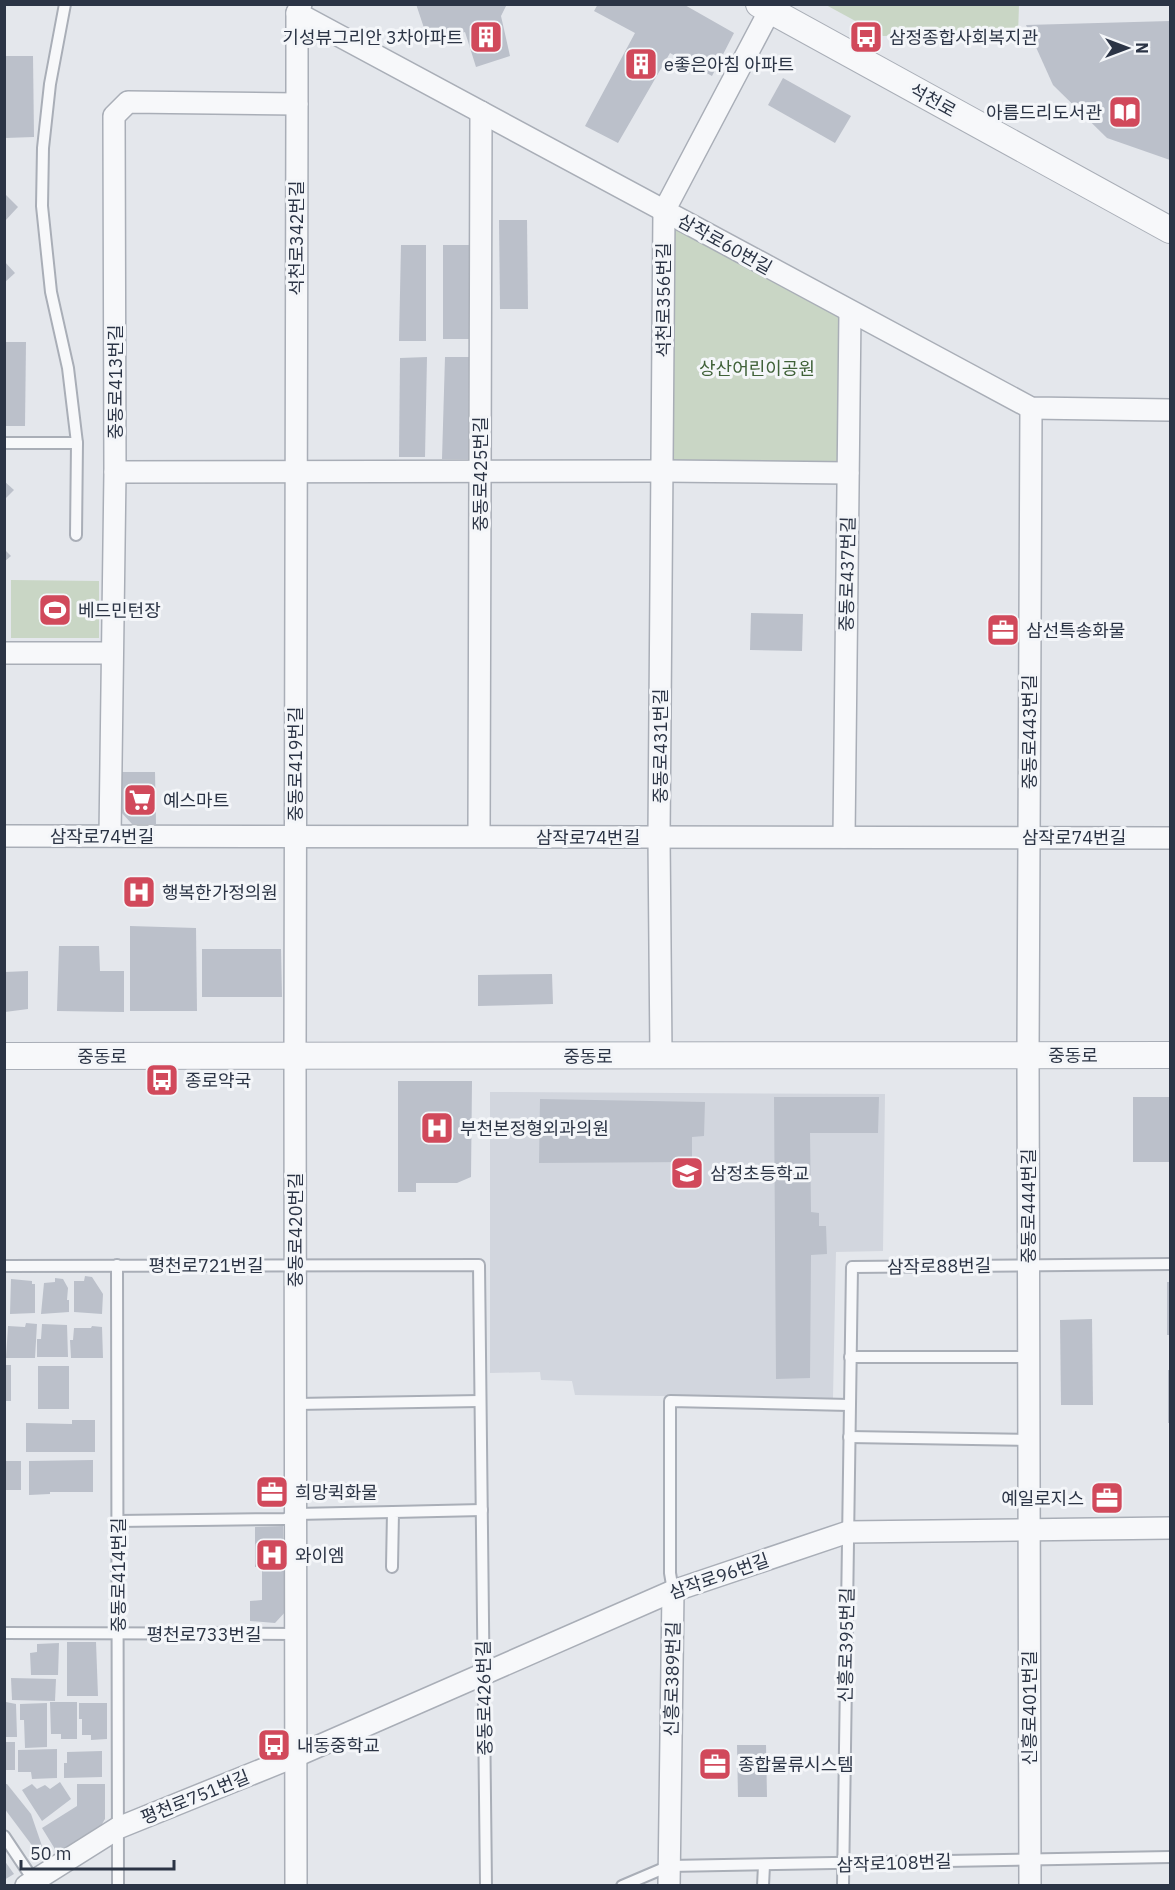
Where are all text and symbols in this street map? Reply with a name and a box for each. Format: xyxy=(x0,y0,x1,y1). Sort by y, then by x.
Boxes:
north arrow xyxy=(1097,18,1157,78)
building icon: 기성뷰그리안 3차아파트 xyxy=(468,19,504,55)
bus stop icon: 삼정종합사회복지관 xyxy=(848,19,884,55)
place label: 기성뷰그리안 3차아파트 xyxy=(282,26,463,49)
place label: 삼정종합사회복지관 xyxy=(889,26,1038,49)
text: N xyxy=(1132,42,1152,54)
building icon: e좋은아침 아파트 xyxy=(623,46,659,82)
place label: e좋은아침 아파트 xyxy=(664,53,794,76)
street label: 석천로 xyxy=(906,78,960,122)
library icon: 아름드리도서관 xyxy=(1107,94,1143,130)
place label: 아름드리도서관 xyxy=(986,101,1102,124)
street label: 석천로342번길 xyxy=(285,180,308,296)
street label: 삼작로60번길 xyxy=(674,209,776,279)
street label: 석천로356번길 xyxy=(652,242,675,358)
street label: 중동로413번길 xyxy=(104,324,127,440)
park label: 상산어린이공원 xyxy=(699,357,815,380)
street label: 중동로425번길 xyxy=(469,416,492,532)
street label: 중동로437번길 xyxy=(834,516,860,632)
sports icon: 베드민턴장 xyxy=(37,592,73,628)
place label: 베드민턴장 xyxy=(78,599,161,622)
office icon: 삼선특송화물 xyxy=(985,612,1021,648)
place label: 삼선특송화물 xyxy=(1026,619,1125,642)
street label: 중동로443번길 xyxy=(1018,674,1041,790)
street label: 중동로431번길 xyxy=(649,688,672,804)
street label: 중동로419번길 xyxy=(284,706,307,822)
supermarket icon: 예스마트 xyxy=(122,782,158,818)
place label: 예스마트 xyxy=(163,789,229,812)
street label: 삼작로74번길 xyxy=(50,825,154,848)
street label: 삼작로74번길 xyxy=(536,826,640,849)
street label: 삼작로74번길 xyxy=(1022,826,1126,849)
hospital icon: 행복한가정의원 xyxy=(121,874,157,910)
place label: 행복한가정의원 xyxy=(162,881,278,904)
street label: 중동로 xyxy=(1048,1044,1098,1067)
street label: 중동로 xyxy=(77,1045,127,1068)
street label: 중동로 xyxy=(563,1045,613,1068)
bus stop icon: 종로약국 xyxy=(144,1062,180,1098)
place label: 종로약국 xyxy=(185,1069,251,1092)
hospital icon: 부천본정형외과의원 xyxy=(419,1110,455,1146)
place label: 부천본정형외과의원 xyxy=(460,1117,609,1140)
street label: 중동로444번길 xyxy=(1017,1148,1040,1264)
school or university icon: 삼정초등학교 xyxy=(669,1155,705,1191)
place label: 삼정초등학교 xyxy=(710,1162,809,1185)
street label: 중동로420번길 xyxy=(284,1172,307,1288)
street label: 평천로721번길 xyxy=(148,1254,264,1277)
street label: 삼작로88번길 xyxy=(887,1254,991,1278)
office icon: 희망퀵화물 xyxy=(254,1474,290,1510)
office icon: 예일로지스 xyxy=(1089,1480,1125,1516)
place label: 희망퀵화물 xyxy=(295,1481,378,1504)
place label: 예일로지스 xyxy=(1001,1487,1084,1510)
street label: 중동로414번길 xyxy=(107,1517,130,1633)
hospital icon: 와이엠 xyxy=(254,1537,290,1573)
place label: 와이엠 xyxy=(295,1544,345,1567)
street label: 삼작로96번길 xyxy=(666,1548,772,1604)
street label: 신흥로395번길 xyxy=(833,1587,859,1703)
street label: 신흥로389번길 xyxy=(659,1621,685,1737)
street label: 평천로733번길 xyxy=(146,1623,262,1646)
street label: 중동로426번길 xyxy=(471,1640,497,1756)
street label: 신흥로401번길 xyxy=(1018,1650,1041,1766)
bus stop icon: 내동중학교 xyxy=(256,1727,292,1763)
place label: 내동중학교 xyxy=(297,1734,380,1757)
office icon: 종합물류시스템 xyxy=(697,1746,733,1782)
place label: 종합물류시스템 xyxy=(738,1753,854,1776)
street label: 평천로751번길 xyxy=(137,1765,253,1829)
scale bar xyxy=(21,1833,174,1871)
text: 50 m xyxy=(30,1842,72,1865)
street label: 삼작로108번길 xyxy=(836,1849,952,1877)

